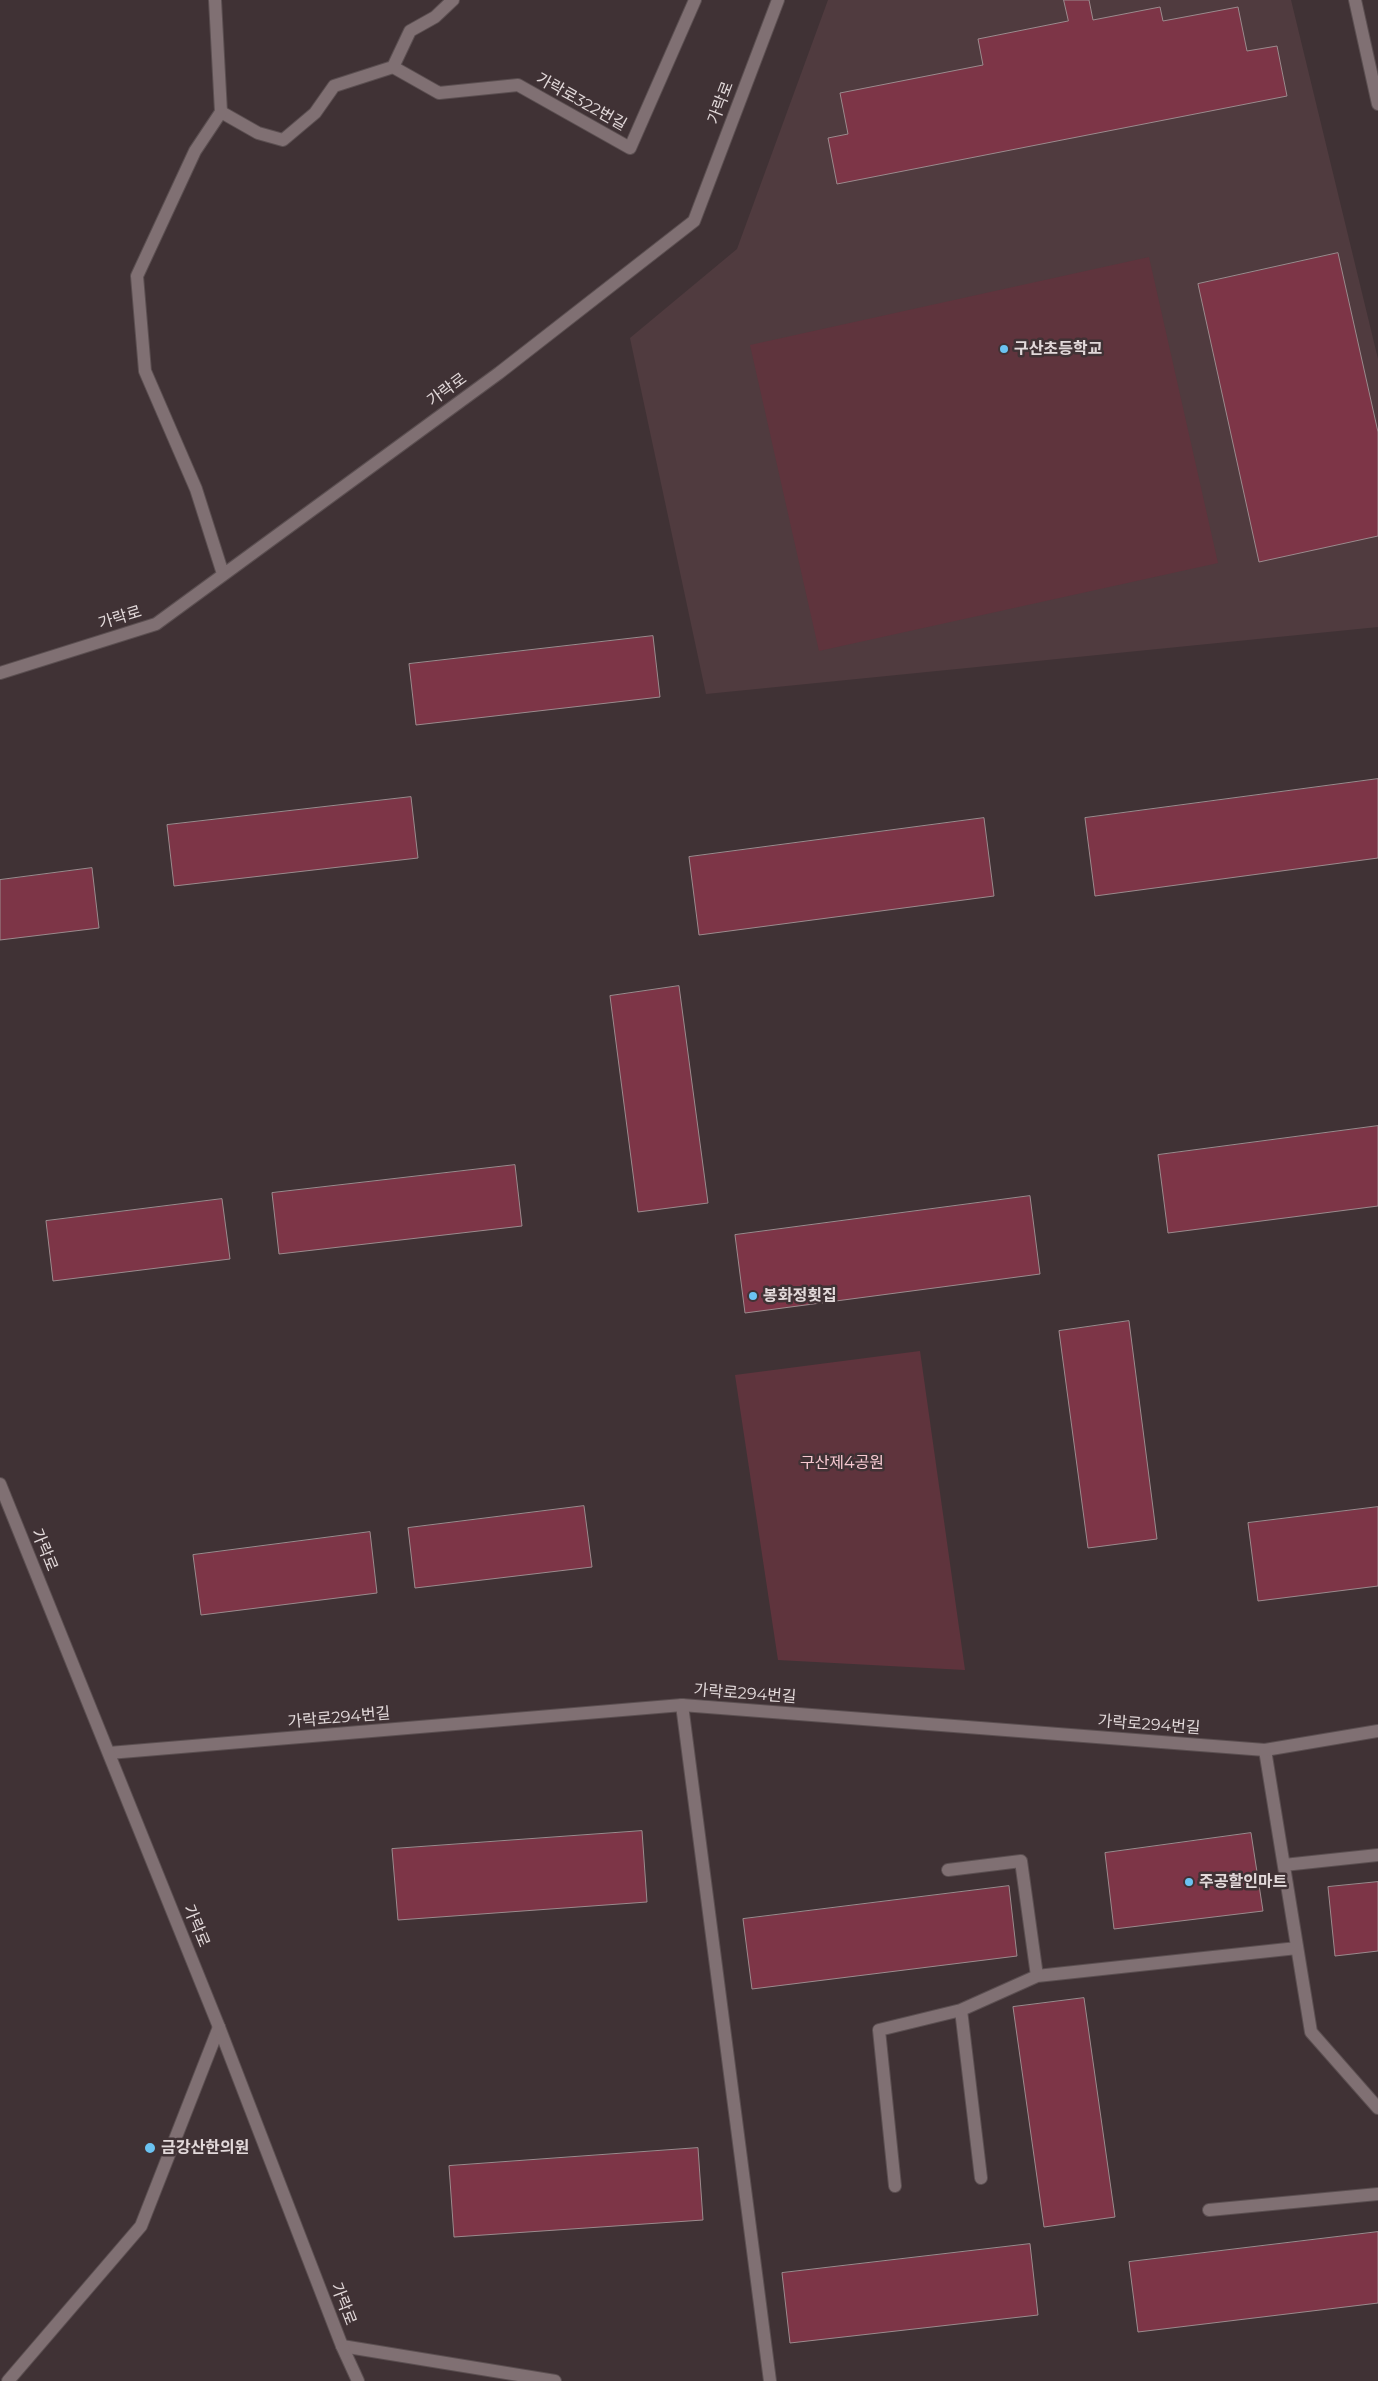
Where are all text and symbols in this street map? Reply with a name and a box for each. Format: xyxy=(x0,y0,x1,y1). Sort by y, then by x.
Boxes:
street label: 가락로322번길 xyxy=(532,69,630,135)
street label: 가락로 xyxy=(704,79,738,127)
place label: 구산초등학교 xyxy=(1014,339,1102,359)
marker: 구산초등학교 xyxy=(998,343,1010,355)
street label: 가락로 xyxy=(423,369,471,411)
street label: 가락로 xyxy=(96,602,144,634)
place label: 봉화정횟집 xyxy=(763,1286,837,1306)
marker: 봉화정횟집 xyxy=(747,1290,759,1302)
park label: 구산제4공원 xyxy=(800,1453,884,1473)
street label: 가락로 xyxy=(27,1526,61,1574)
street label: 가락로294번길 xyxy=(693,1681,797,1707)
street label: 가락로294번길 xyxy=(287,1704,391,1732)
street label: 가락로294번길 xyxy=(1097,1712,1201,1738)
place label: 주공할인마트 xyxy=(1199,1872,1287,1892)
marker: 주공할인마트 xyxy=(1183,1876,1195,1888)
street label: 가락로 xyxy=(179,1902,213,1950)
place label: 금강산한의원 xyxy=(161,2138,249,2158)
marker: 금강산한의원 xyxy=(143,2141,157,2155)
street label: 가락로 xyxy=(326,2280,360,2328)

